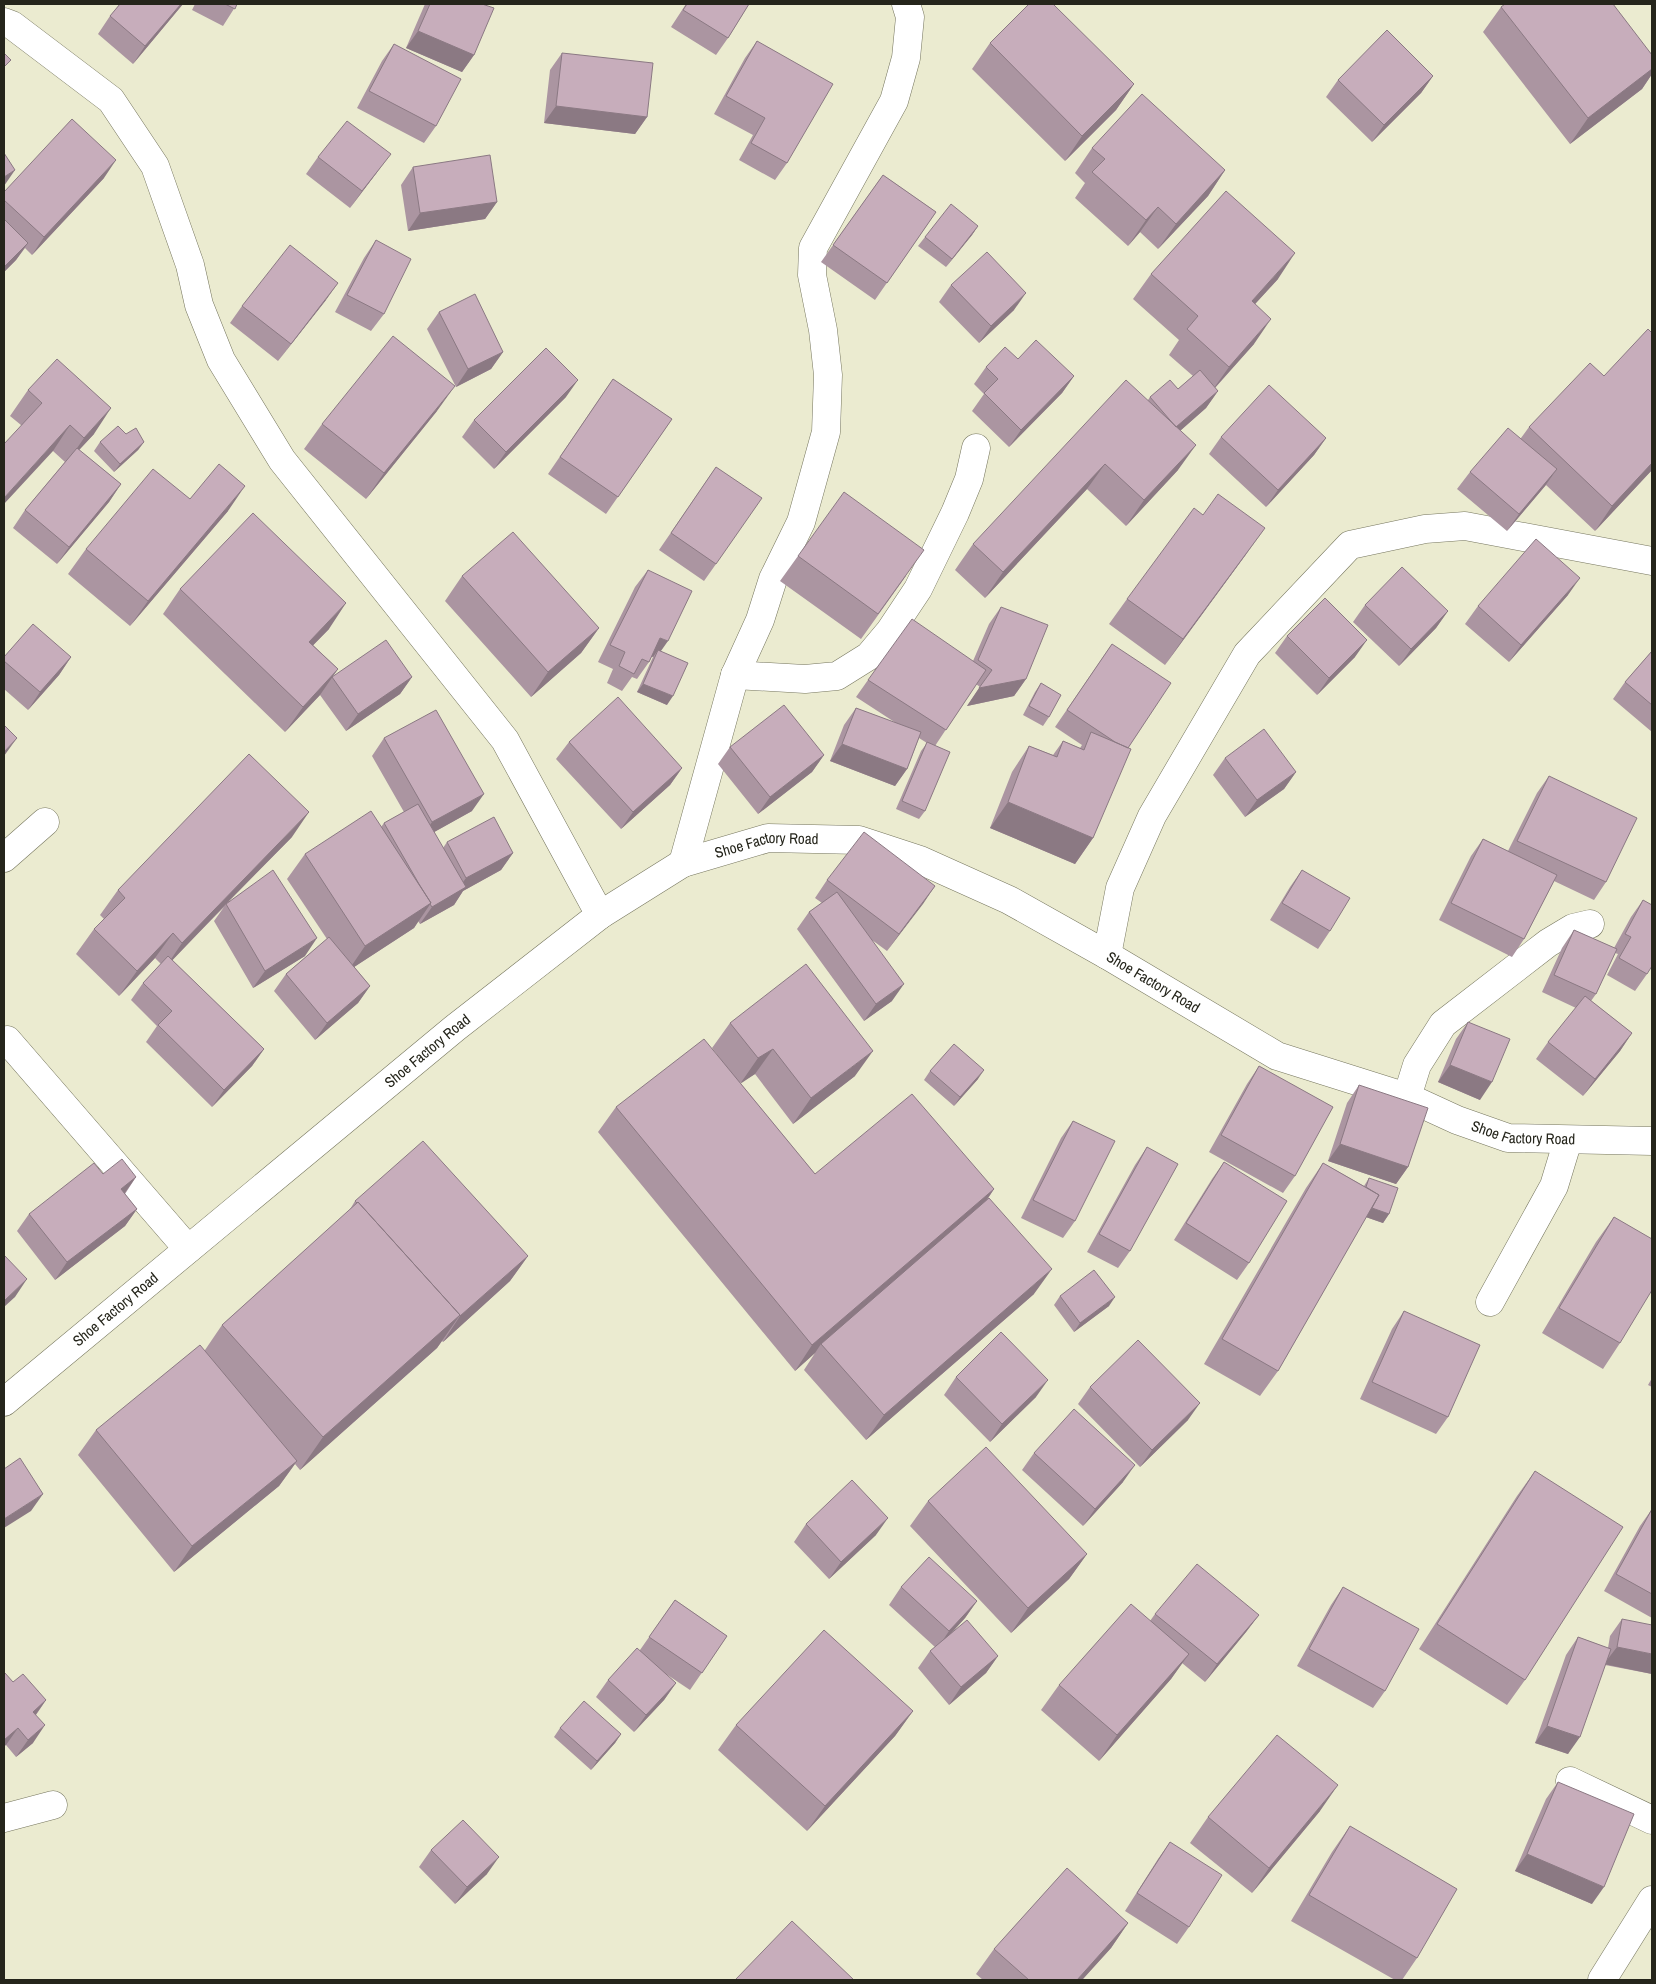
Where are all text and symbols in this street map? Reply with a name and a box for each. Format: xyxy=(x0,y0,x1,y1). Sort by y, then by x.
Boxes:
street label: Shoe Factory Road xyxy=(712,827,819,863)
street label: Shoe Factory Road xyxy=(1103,946,1204,1018)
street label: Shoe Factory Road xyxy=(380,1009,474,1092)
street label: Shoe Factory Road xyxy=(1469,1115,1575,1149)
street label: Shoe Factory Road xyxy=(68,1267,163,1351)

